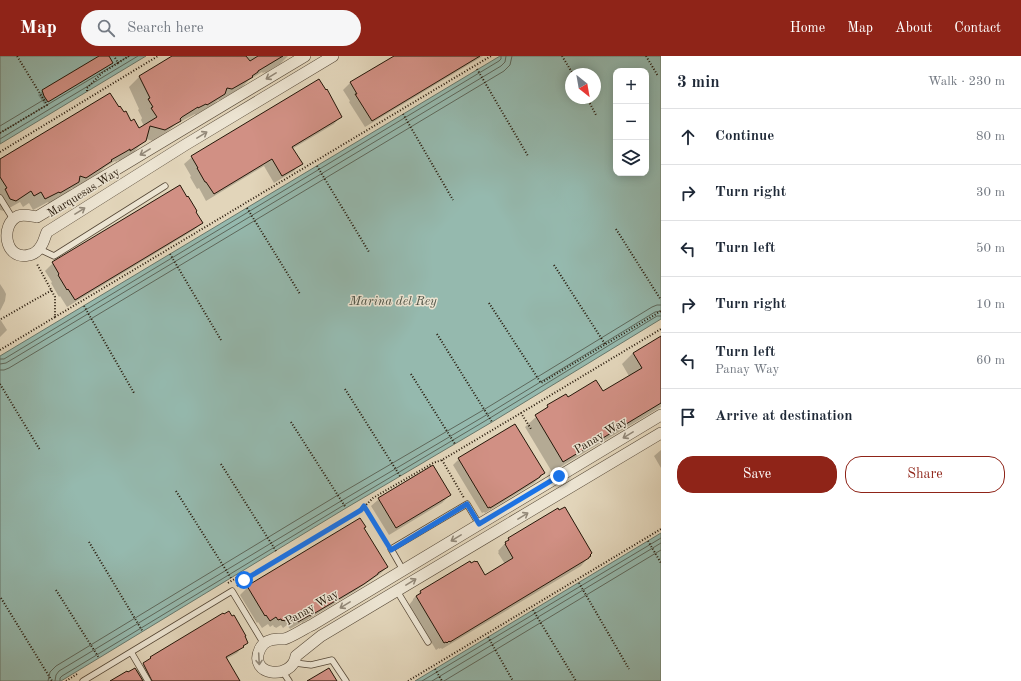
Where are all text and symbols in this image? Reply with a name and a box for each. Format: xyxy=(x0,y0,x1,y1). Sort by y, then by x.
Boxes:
search box xyxy=(81,10,361,46)
icon: search xyxy=(95,17,117,39)
text: Map xyxy=(20,19,57,38)
text: Search here xyxy=(127,21,204,36)
text: Home xyxy=(790,21,825,35)
text: Map xyxy=(847,21,873,35)
text: About xyxy=(895,21,932,35)
text: Contact xyxy=(954,21,1001,35)
north arrow xyxy=(565,68,601,104)
map controls xyxy=(613,68,649,176)
button: + xyxy=(613,68,649,104)
one-way arrow xyxy=(266,72,277,80)
text: 3 min xyxy=(677,74,720,91)
text: Walk · 230 m xyxy=(928,75,1005,88)
button: − xyxy=(613,104,649,140)
icon: ahead xyxy=(677,126,699,148)
text: Continue xyxy=(715,129,774,144)
one-way arrow xyxy=(196,130,208,138)
text: 80 m xyxy=(976,130,1005,143)
button: layers xyxy=(613,140,649,176)
one-way arrow xyxy=(139,148,151,156)
street label: Marquesas Way xyxy=(46,166,123,220)
icon: right xyxy=(677,182,699,204)
text: Turn right xyxy=(715,185,786,200)
text: 30 m xyxy=(976,186,1005,199)
one-way arrow xyxy=(74,206,86,214)
icon: left xyxy=(677,238,699,260)
text: Turn left xyxy=(715,241,775,256)
text: 50 m xyxy=(976,242,1005,255)
icon: right xyxy=(677,294,699,316)
water label: Marina del Rey xyxy=(348,295,437,308)
text: Turn right xyxy=(715,297,786,312)
text: 10 m xyxy=(976,298,1005,311)
text: Turn left xyxy=(715,345,775,360)
icon: left xyxy=(677,350,699,372)
text: 60 m xyxy=(976,354,1005,367)
text: Panay Way xyxy=(715,363,779,376)
icon: arrive xyxy=(677,406,699,428)
text: Arrive at destination xyxy=(715,409,853,424)
street label: Panay Way xyxy=(572,415,630,456)
one-way arrow xyxy=(623,431,634,439)
button: Save xyxy=(677,456,837,493)
button: Share xyxy=(845,456,1005,493)
route end xyxy=(550,467,568,485)
one-way arrow xyxy=(517,511,529,519)
one-way arrow xyxy=(451,534,462,542)
route start xyxy=(235,571,253,589)
one-way arrow xyxy=(405,578,417,586)
street label: Panay Way xyxy=(283,588,341,628)
one-way arrow xyxy=(339,601,351,609)
one-way arrow xyxy=(256,653,263,666)

